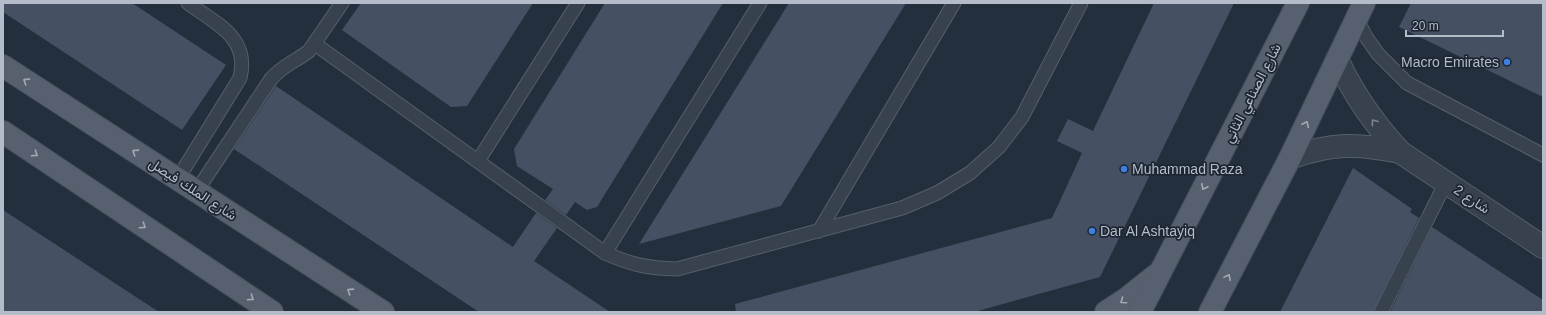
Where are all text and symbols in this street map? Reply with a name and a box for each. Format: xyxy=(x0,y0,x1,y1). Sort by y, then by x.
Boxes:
scale bar xyxy=(1406,12,1503,38)
text: 20 m xyxy=(1412,19,1439,33)
street label: شارع الصناعي الثاني xyxy=(1220,41,1288,147)
place label: Macro Emirates xyxy=(1401,54,1499,70)
marker: Macro Emirates xyxy=(1502,57,1512,67)
one-way arrow xyxy=(23,78,30,86)
one-way arrow xyxy=(1372,119,1379,126)
one-way arrow xyxy=(1301,121,1309,129)
one-way arrow xyxy=(31,149,38,156)
one-way arrow xyxy=(132,149,139,157)
street label: شارع الملك فيصل xyxy=(145,155,240,226)
place label: Muhammad Raza xyxy=(1132,161,1243,177)
marker: Muhammad Raza xyxy=(1119,164,1129,174)
street label: شارع 2 xyxy=(1449,181,1493,219)
one-way arrow xyxy=(1201,183,1209,191)
one-way arrow xyxy=(139,221,146,228)
place label: Dar Al Ashtayiq xyxy=(1100,223,1195,239)
marker: Dar Al Ashtayiq xyxy=(1087,226,1097,236)
one-way arrow xyxy=(1223,274,1230,282)
one-way arrow xyxy=(347,288,354,296)
one-way arrow xyxy=(247,293,254,300)
one-way arrow xyxy=(1120,296,1127,304)

